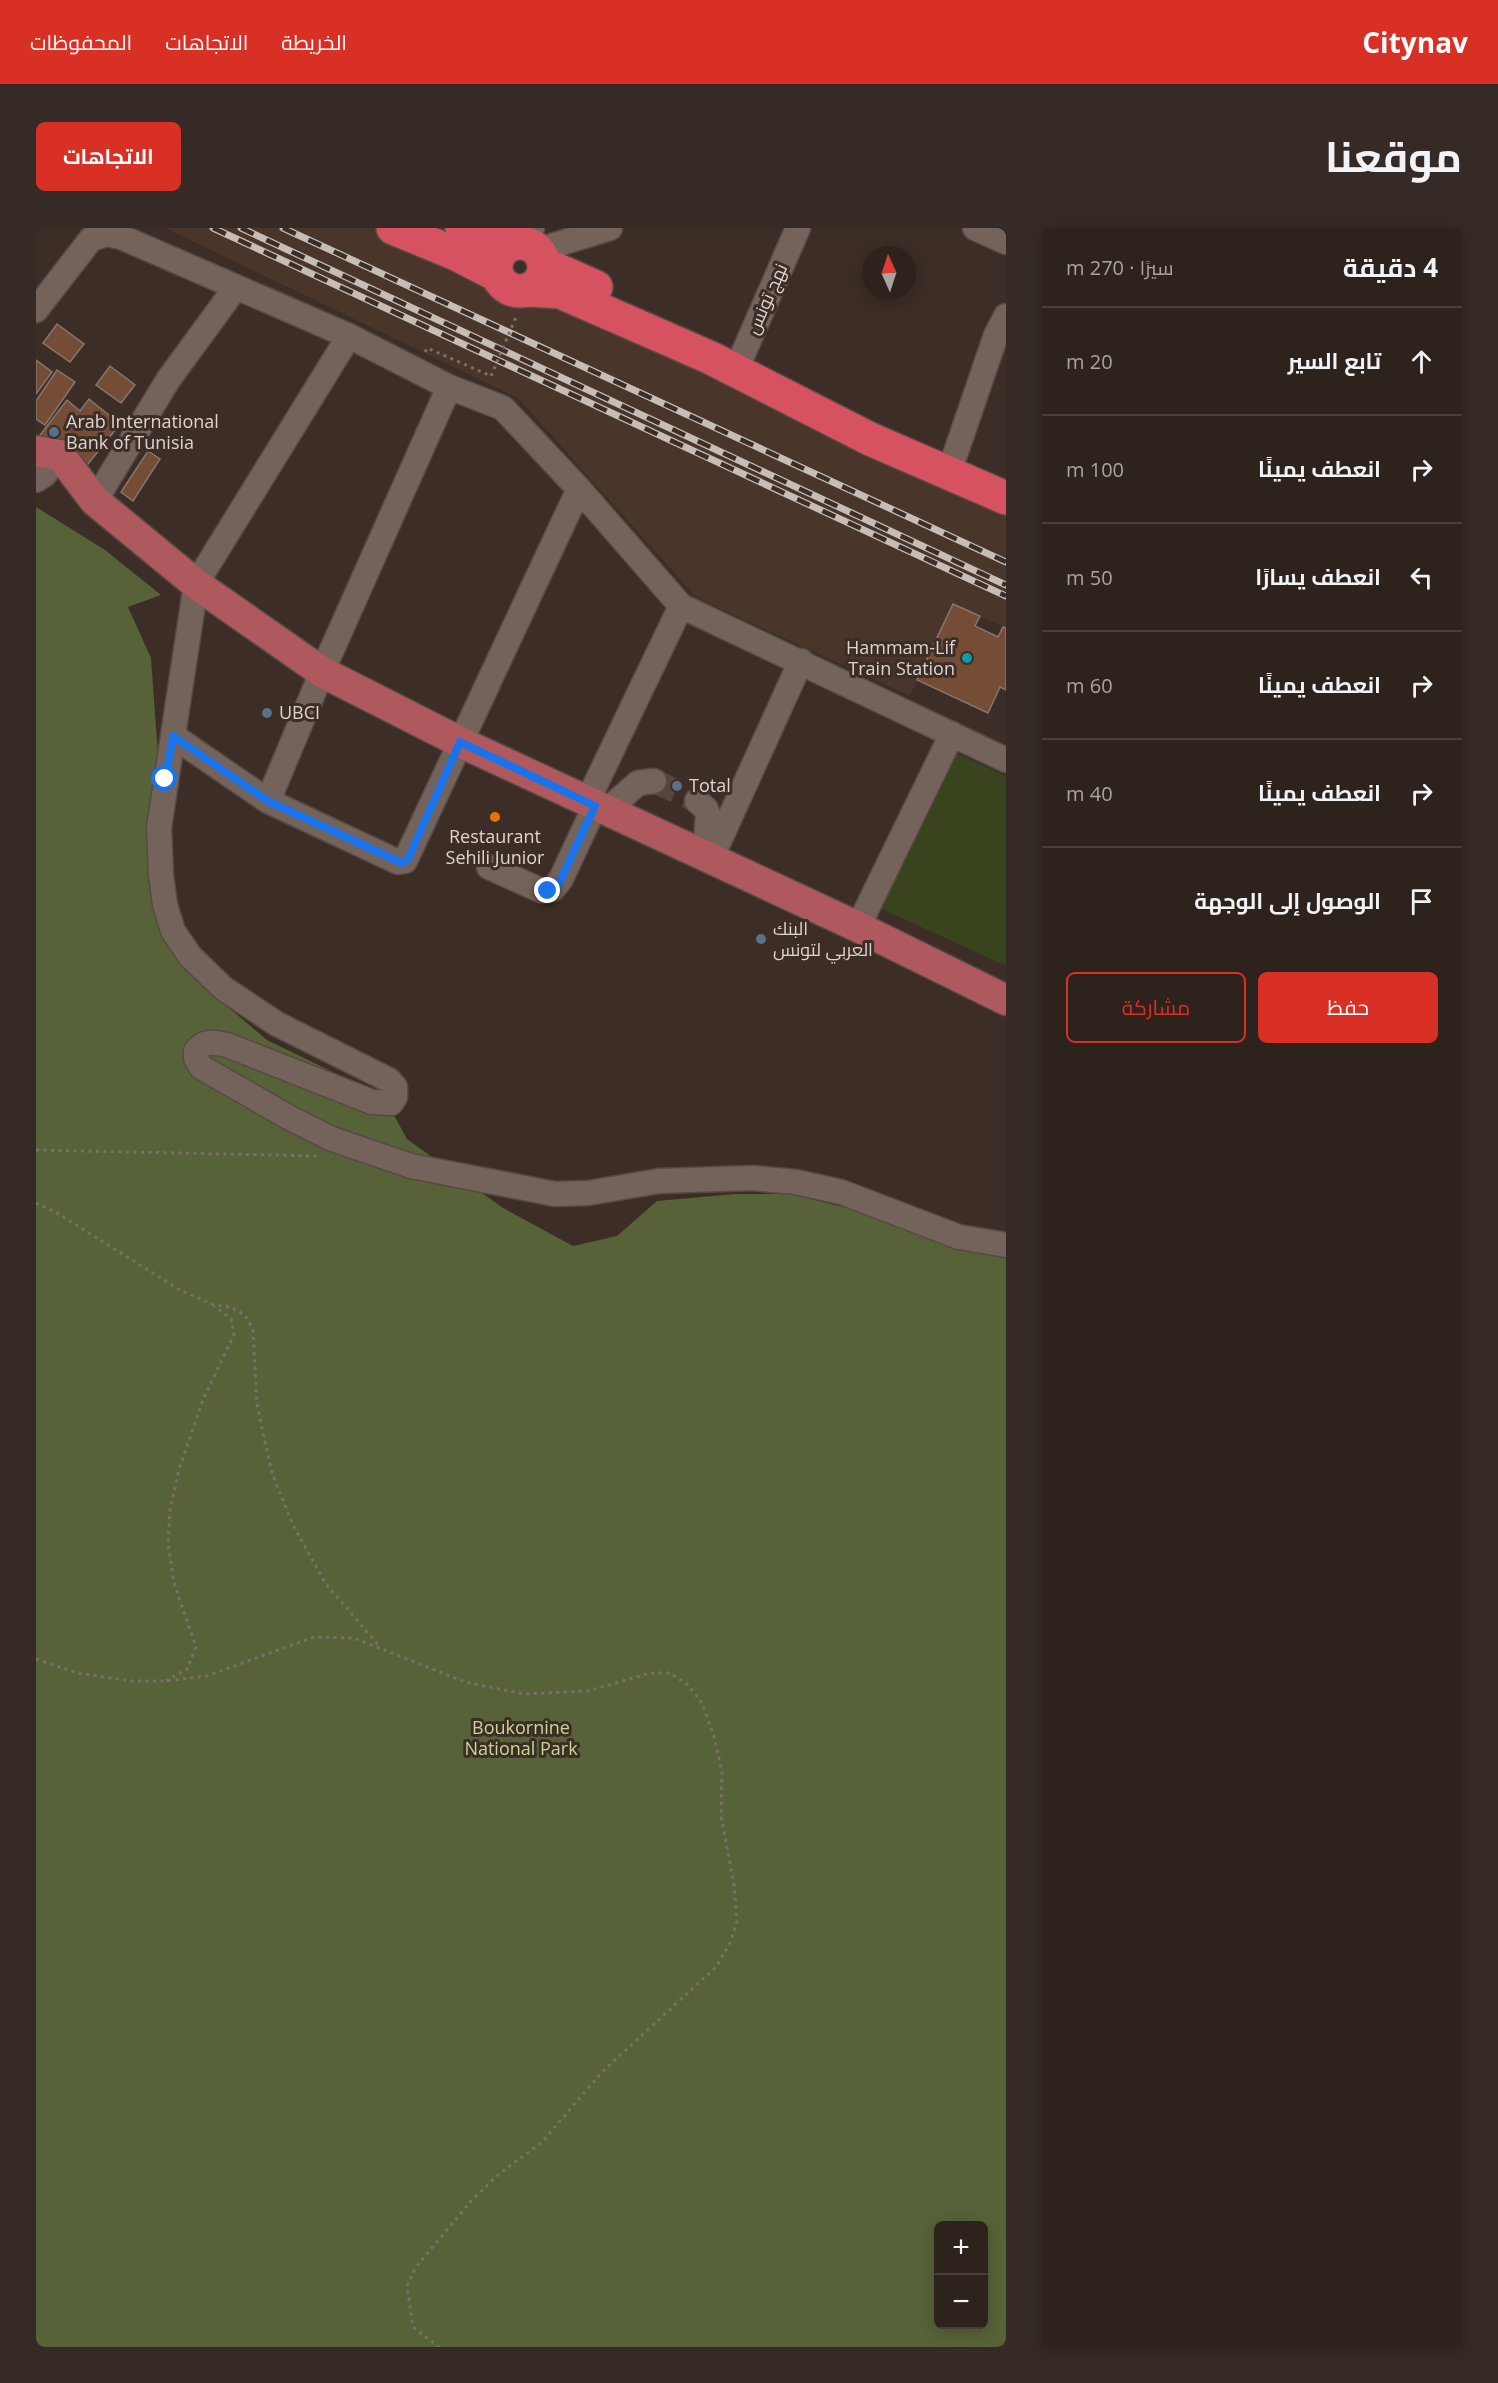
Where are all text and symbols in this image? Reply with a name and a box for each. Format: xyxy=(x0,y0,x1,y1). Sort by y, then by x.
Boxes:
text: Citynav xyxy=(1362,23,1468,61)
text: المحفوظات xyxy=(30,28,132,56)
text: الاتجاهات xyxy=(165,28,248,56)
text: الخريطة xyxy=(281,28,347,56)
button: الاتجاهات xyxy=(36,122,181,191)
text: موقعنا xyxy=(1325,127,1462,184)
north arrow xyxy=(862,246,916,300)
text: 4 دقيقة xyxy=(1343,249,1438,285)
text: سيرًا · 270 m xyxy=(1066,254,1173,281)
street label: نهج تونس xyxy=(740,259,793,338)
text: تابع السير xyxy=(1288,345,1381,375)
icon: ahead xyxy=(1405,345,1438,378)
text: 20 m xyxy=(1066,348,1113,375)
place label: Arab International Bank of Tunisia xyxy=(66,409,219,454)
marker: Arab International Bank of Tunisia xyxy=(47,425,61,439)
text: انعطف يمينًا xyxy=(1258,453,1381,483)
icon: right xyxy=(1405,453,1438,486)
text: 100 m xyxy=(1066,456,1124,483)
text: انعطف يسارًا xyxy=(1255,561,1381,591)
icon: left xyxy=(1405,561,1438,594)
text: 50 m xyxy=(1066,564,1113,591)
place label: Hammam-Lif Train Station xyxy=(846,635,956,680)
marker: Hammam-Lif Train Station xyxy=(960,651,974,665)
text: انعطف يمينًا xyxy=(1258,669,1381,699)
icon: right xyxy=(1405,669,1438,702)
text: 60 m xyxy=(1066,672,1113,699)
place label: UBCI xyxy=(279,700,320,724)
marker: UBCI xyxy=(260,706,274,720)
route start xyxy=(151,765,177,791)
place label: Total xyxy=(689,773,731,797)
text: انعطف يمينًا xyxy=(1258,777,1381,807)
icon: right xyxy=(1405,777,1438,810)
marker: Total xyxy=(670,779,684,793)
text: 40 m xyxy=(1066,780,1113,807)
marker: Restaurant Sehili Junior xyxy=(488,810,502,824)
place label: Restaurant Sehili Junior xyxy=(446,824,545,869)
route end xyxy=(534,877,560,903)
text: الوصول إلى الوجهة xyxy=(1194,885,1381,915)
icon: arrive xyxy=(1405,885,1438,918)
place label: البنك العربي لتونس xyxy=(773,916,873,964)
marker: البنك العربي لتونس xyxy=(754,932,768,946)
button: مشاركة xyxy=(1066,972,1246,1043)
button: حفظ xyxy=(1258,972,1438,1043)
park label: Boukornine National Park xyxy=(464,1715,578,1760)
map controls xyxy=(934,2221,988,2329)
button: + xyxy=(934,2221,988,2275)
button: − xyxy=(934,2275,988,2329)

